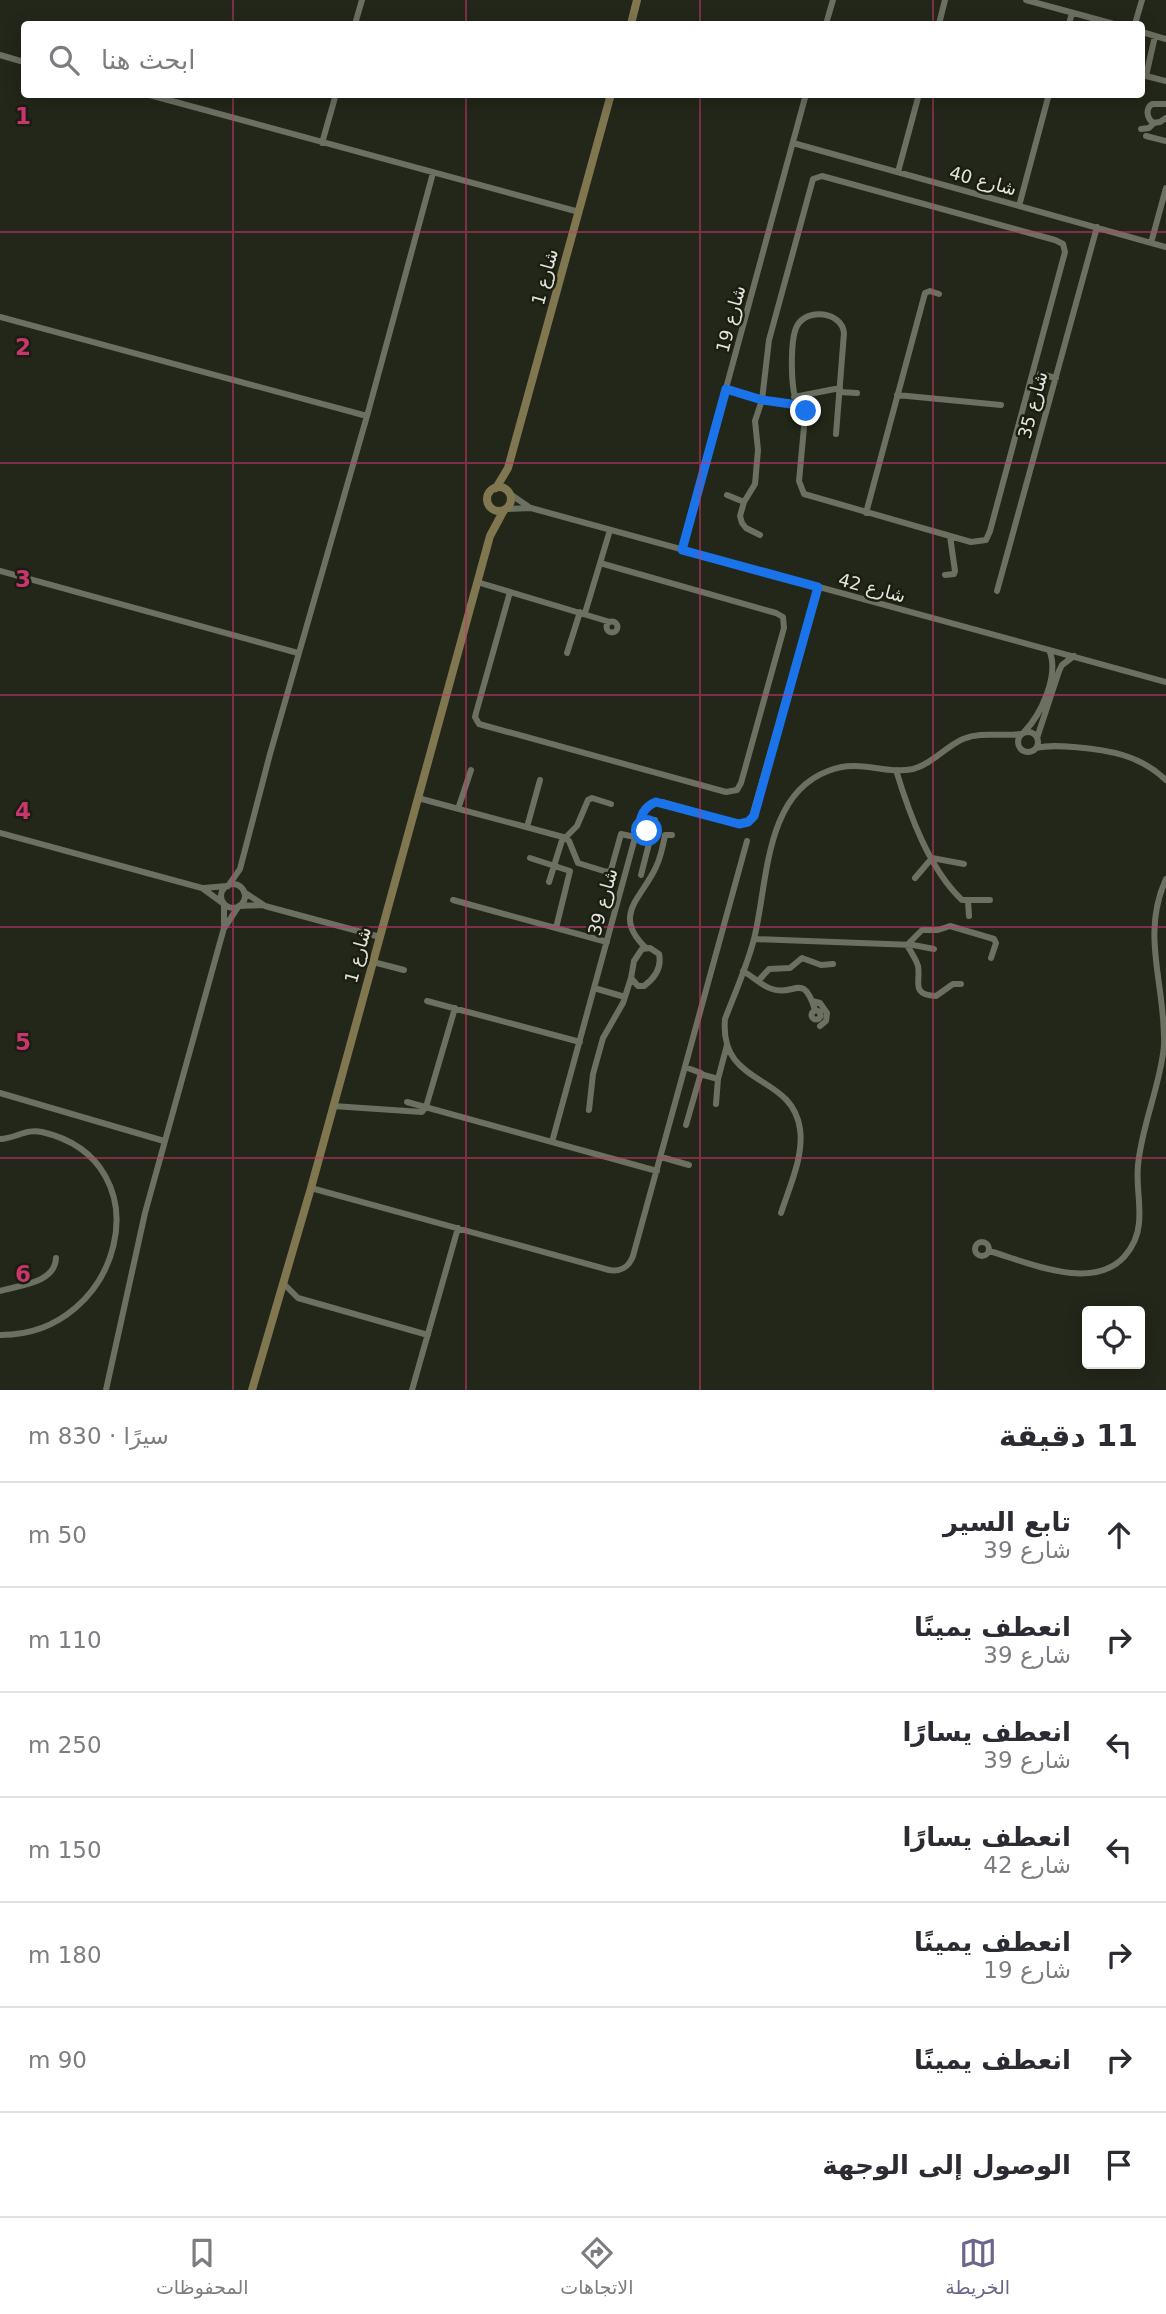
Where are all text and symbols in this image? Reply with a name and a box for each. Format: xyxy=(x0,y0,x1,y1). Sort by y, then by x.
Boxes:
search box xyxy=(21,21,1145,98)
icon: search xyxy=(45,41,83,79)
text: ابحث هنا xyxy=(101,45,196,75)
text: 1 xyxy=(15,103,31,129)
street label: شارع 40 xyxy=(947,161,1019,201)
street label: شارع 1 xyxy=(527,247,563,307)
street label: شارع 19 xyxy=(711,283,751,355)
text: 2 xyxy=(15,334,31,360)
street label: شارع 35 xyxy=(1013,369,1053,441)
route end xyxy=(790,395,821,426)
text: 3 xyxy=(15,566,31,592)
street label: شارع 42 xyxy=(836,568,908,608)
text: 4 xyxy=(15,798,31,824)
route start xyxy=(631,815,662,846)
street label: شارع 39 xyxy=(583,866,623,938)
street label: شارع 1 xyxy=(340,925,376,985)
text: 5 xyxy=(15,1029,31,1055)
text: 6 xyxy=(15,1261,31,1287)
map controls xyxy=(1082,1306,1145,1369)
button: locate xyxy=(1082,1306,1145,1369)
text: 11 دقيقة xyxy=(999,1418,1138,1453)
text: سيرًا · 830 m xyxy=(28,1423,169,1449)
text: تابع السير xyxy=(943,1507,1071,1537)
icon: ahead xyxy=(1100,1516,1138,1554)
text: 50 m xyxy=(28,1522,87,1548)
text: شارع 39 xyxy=(983,1537,1071,1563)
text: انعطف يمينًا xyxy=(914,1612,1071,1642)
icon: right xyxy=(1100,1621,1138,1659)
text: 110 m xyxy=(28,1627,102,1653)
text: شارع 39 xyxy=(983,1642,1071,1668)
text: انعطف يسارًا xyxy=(902,1717,1071,1747)
icon: left xyxy=(1100,1726,1138,1764)
text: 250 m xyxy=(28,1732,102,1758)
text: شارع 39 xyxy=(983,1747,1071,1773)
text: انعطف يسارًا xyxy=(902,1822,1071,1852)
icon: left xyxy=(1100,1831,1138,1869)
text: 150 m xyxy=(28,1837,102,1863)
text: شارع 42 xyxy=(983,1852,1071,1878)
text: انعطف يمينًا xyxy=(914,1927,1071,1957)
icon: right xyxy=(1100,1936,1138,1974)
text: 180 m xyxy=(28,1942,102,1968)
text: شارع 19 xyxy=(983,1957,1071,1983)
icon: right xyxy=(1100,2041,1138,2079)
text: انعطف يمينًا xyxy=(914,2045,1071,2075)
text: 90 m xyxy=(28,2047,87,2073)
icon: arrive xyxy=(1100,2146,1138,2184)
text: الوصول إلى الوجهة xyxy=(822,2150,1071,2180)
tab: المحفوظات xyxy=(156,2234,248,2298)
tab: الاتجاهات xyxy=(560,2234,633,2298)
tab: الخريطة xyxy=(945,2234,1010,2298)

